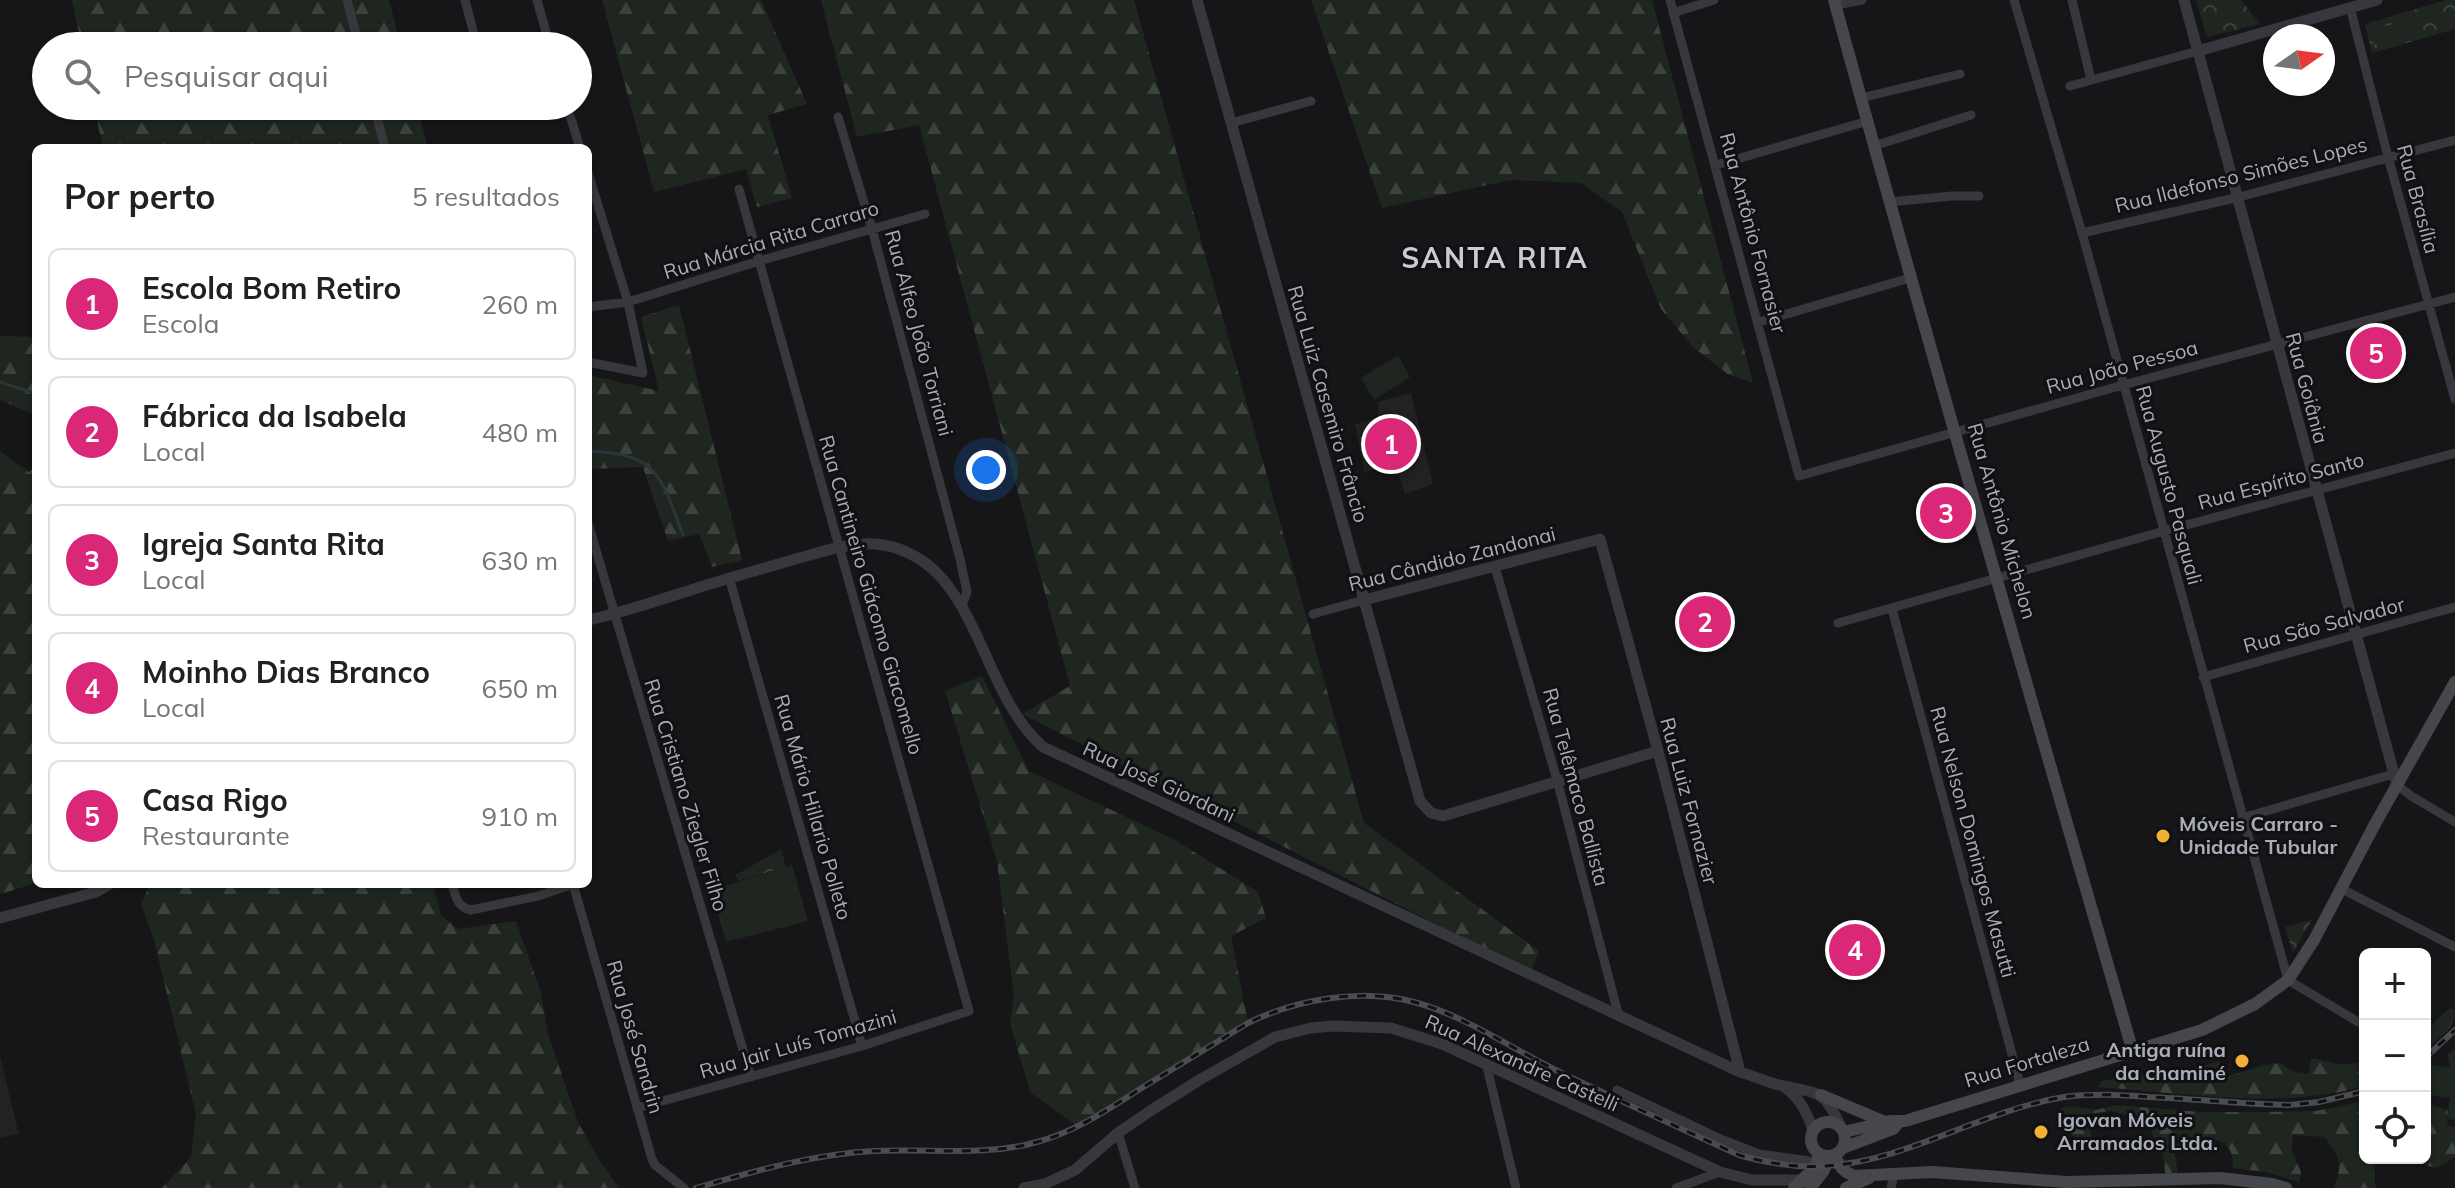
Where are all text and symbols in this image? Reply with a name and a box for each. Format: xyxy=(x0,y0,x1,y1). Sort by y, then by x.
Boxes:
north arrow xyxy=(2263,24,2335,96)
search box xyxy=(32,32,592,120)
icon: search xyxy=(60,54,104,98)
text: Pesquisar aqui xyxy=(124,57,329,95)
street label: Rua Antônio Fornasier xyxy=(1715,130,1792,337)
street label: Rua Ildefonso Simões Lopes xyxy=(2112,131,2369,218)
street label: Rua Brasília xyxy=(2392,142,2445,256)
text: Por perto xyxy=(64,175,215,218)
text: 5 resultados xyxy=(412,180,560,213)
street label: Rua Márcia Rita Carraro xyxy=(660,195,882,284)
street label: Rua Alfeo João Torriani xyxy=(880,227,959,439)
district label: SANTA RITA xyxy=(1401,240,1589,275)
text: Escola Bom Retiro xyxy=(142,269,401,307)
street label: Rua Luiz Casemiro Frâncio xyxy=(1283,282,1374,525)
text: 1 xyxy=(84,288,100,321)
text: 260 m xyxy=(482,288,558,321)
text: Escola xyxy=(142,307,219,340)
pin: 5 xyxy=(2350,323,2402,383)
street label: Rua Goiânia xyxy=(2281,330,2334,446)
street label: Rua João Pessoa xyxy=(2043,334,2200,399)
street label: Rua Augusto Pasquali xyxy=(2131,382,2208,587)
text: Fábrica da Isabela xyxy=(142,397,407,435)
pin: 1 xyxy=(1365,414,1417,474)
text: 2 xyxy=(84,416,100,449)
text: 480 m xyxy=(482,416,558,449)
street label: Rua Antônio Michelon xyxy=(1963,420,2042,622)
street label: Rua Cantineiro Giácomo Giacomello xyxy=(814,432,929,757)
text: Local xyxy=(142,435,205,468)
street label: Rua Espírito Santo xyxy=(2195,446,2367,515)
your location xyxy=(966,450,1006,490)
pin: 3 xyxy=(1920,483,1972,543)
street label: Rua Cândido Zandonai xyxy=(1346,521,1558,596)
text: Igreja Santa Rita xyxy=(142,525,385,563)
text: 3 xyxy=(84,544,100,577)
text: 630 m xyxy=(482,544,558,577)
text: Local xyxy=(142,563,205,596)
street label: Rua São Salvador xyxy=(2240,591,2408,658)
pin: 2 xyxy=(1679,592,1731,652)
text: Moinho Dias Branco xyxy=(142,653,430,691)
text: 4 xyxy=(84,672,100,705)
text: 650 m xyxy=(482,672,558,705)
street label: Rua Cristiano Ziegler Filho xyxy=(639,676,734,914)
street label: Rua Telêmaco Ballista xyxy=(1538,685,1615,889)
text: Local xyxy=(142,691,205,724)
street label: Rua Mário Hillario Polleto xyxy=(769,691,858,922)
street label: Rua Nelson Domingos Masutti xyxy=(1925,704,2022,980)
street label: Rua Luiz Fornazier xyxy=(1655,715,1724,888)
street label: Rua José Giordani xyxy=(1079,735,1239,828)
text: Casa Rigo xyxy=(142,781,288,819)
text: 5 xyxy=(84,800,100,833)
text: 910 m xyxy=(482,800,558,833)
place label: Móveis Carraro - Unidade Tubular xyxy=(2179,811,2338,859)
text: Restaurante xyxy=(142,819,290,852)
marker: Móveis Carraro - Unidade Tubular xyxy=(2154,827,2172,845)
pin: 4 xyxy=(1829,920,1881,980)
map controls xyxy=(2359,948,2431,1164)
button: + xyxy=(2359,948,2431,1020)
street label: Rua José Sandrin xyxy=(602,957,669,1117)
street label: Rua Jair Luís Tomazini xyxy=(697,1003,899,1084)
street label: Rua Alexandre Castelli xyxy=(1421,1008,1623,1117)
button: − xyxy=(2359,1020,2431,1092)
street label: Rua Fortaleza xyxy=(1961,1031,2092,1092)
place label: Antiga ruína da chaminé xyxy=(2106,1037,2226,1085)
marker: Antiga ruína da chaminé xyxy=(2233,1052,2251,1070)
button: locate xyxy=(2359,1092,2431,1164)
place label: Igovan Móveis Arramados Ltda. xyxy=(2057,1107,2218,1155)
marker: Igovan Móveis Arramados Ltda. xyxy=(2032,1123,2050,1141)

